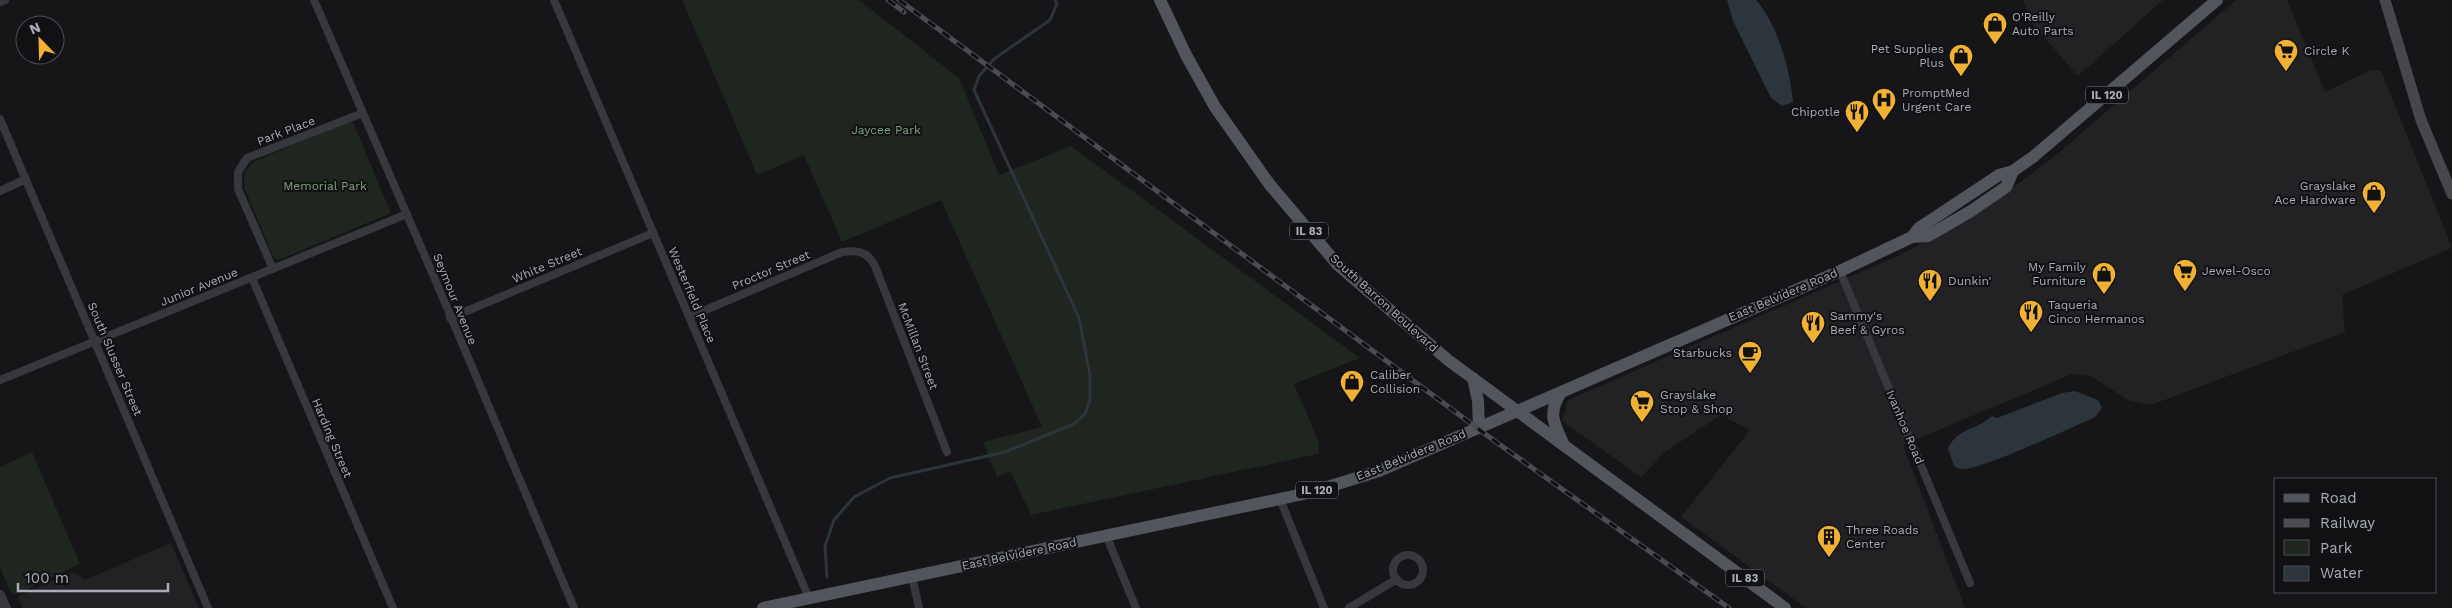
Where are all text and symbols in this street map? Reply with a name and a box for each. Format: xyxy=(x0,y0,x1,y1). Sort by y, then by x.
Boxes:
place label: O'Reilly Auto Parts xyxy=(2012,10,2074,38)
shop icon: O'Reilly Auto Parts xyxy=(1982,11,2008,45)
north arrow xyxy=(15,15,65,65)
text: N xyxy=(27,19,43,37)
supermarket icon: Circle K xyxy=(2273,38,2299,72)
place label: Pet Supplies Plus xyxy=(1871,42,1944,70)
shop icon: Pet Supplies Plus xyxy=(1948,43,1974,77)
place label: Circle K xyxy=(2304,44,2350,58)
place label: PromptMed Urgent Care xyxy=(1902,86,1972,114)
road number: IL 120 xyxy=(2086,86,2128,104)
hospital icon: PromptMed Urgent Care xyxy=(1871,87,1897,121)
restaurant icon: Chipotle xyxy=(1844,99,1870,133)
place label: Chipotle xyxy=(1791,105,1840,119)
street label: Park Place xyxy=(255,113,317,148)
park label: Jaycee Park xyxy=(851,123,921,137)
park label: Memorial Park xyxy=(283,179,367,193)
place label: Grayslake Ace Hardware xyxy=(2274,179,2356,207)
shop icon: Grayslake Ace Hardware xyxy=(2361,180,2387,214)
road number: IL 83 xyxy=(1290,222,1328,240)
street label: White Street xyxy=(510,244,584,286)
street label: Westerfield Place xyxy=(665,245,719,345)
street label: Proctor Street xyxy=(730,247,812,293)
street label: Seymour Avenue xyxy=(430,251,480,347)
street label: South Barron Boulevard xyxy=(1327,251,1441,355)
supermarket icon: Jewel-Osco xyxy=(2172,258,2198,292)
place label: My Family Furniture xyxy=(2028,260,2087,288)
shop icon: My Family Furniture xyxy=(2091,261,2117,295)
place label: Jewel-Osco xyxy=(2202,264,2271,278)
street label: Junior Avenue xyxy=(158,265,240,309)
street label: East Belvidere Road xyxy=(1726,266,1840,324)
restaurant icon: Dunkin' xyxy=(1917,268,1943,302)
place label: Dunkin' xyxy=(1948,274,1992,288)
place label: Taqueria Cinco Hermanos xyxy=(2048,298,2145,326)
restaurant icon: Taqueria Cinco Hermanos xyxy=(2018,299,2044,333)
street label: South Slusser Street xyxy=(85,300,145,418)
street label: McMillan Street xyxy=(895,301,941,391)
place label: Sammy's Beef & Gyros xyxy=(1830,309,1905,337)
restaurant icon: Sammy's Beef & Gyros xyxy=(1800,310,1826,344)
cafe icon: Starbucks xyxy=(1737,340,1763,374)
place label: Starbucks xyxy=(1673,346,1732,360)
place label: Caliber Collision xyxy=(1370,368,1420,396)
shop icon: Caliber Collision xyxy=(1339,369,1365,403)
place label: Grayslake Stop & Shop xyxy=(1660,388,1733,416)
street label: Ivanhoe Road xyxy=(1883,388,1927,466)
supermarket icon: Grayslake Stop & Shop xyxy=(1629,389,1655,423)
street label: Harding Street xyxy=(309,396,355,480)
street label: East Belvidere Road xyxy=(1354,427,1468,483)
legend xyxy=(2274,478,2437,593)
road number: IL 120 xyxy=(1296,482,1338,498)
text: Road xyxy=(2320,489,2357,507)
text: Railway xyxy=(2320,514,2375,532)
place label: Three Roads Center xyxy=(1846,523,1919,551)
building icon: Three Roads Center xyxy=(1816,524,1842,558)
street label: East Belvidere Road xyxy=(960,535,1078,573)
text: Park xyxy=(2320,539,2353,557)
scale bar xyxy=(18,560,168,592)
text: Water xyxy=(2320,564,2363,582)
text: 100 m xyxy=(25,569,69,587)
road number: IL 83 xyxy=(1726,570,1764,586)

